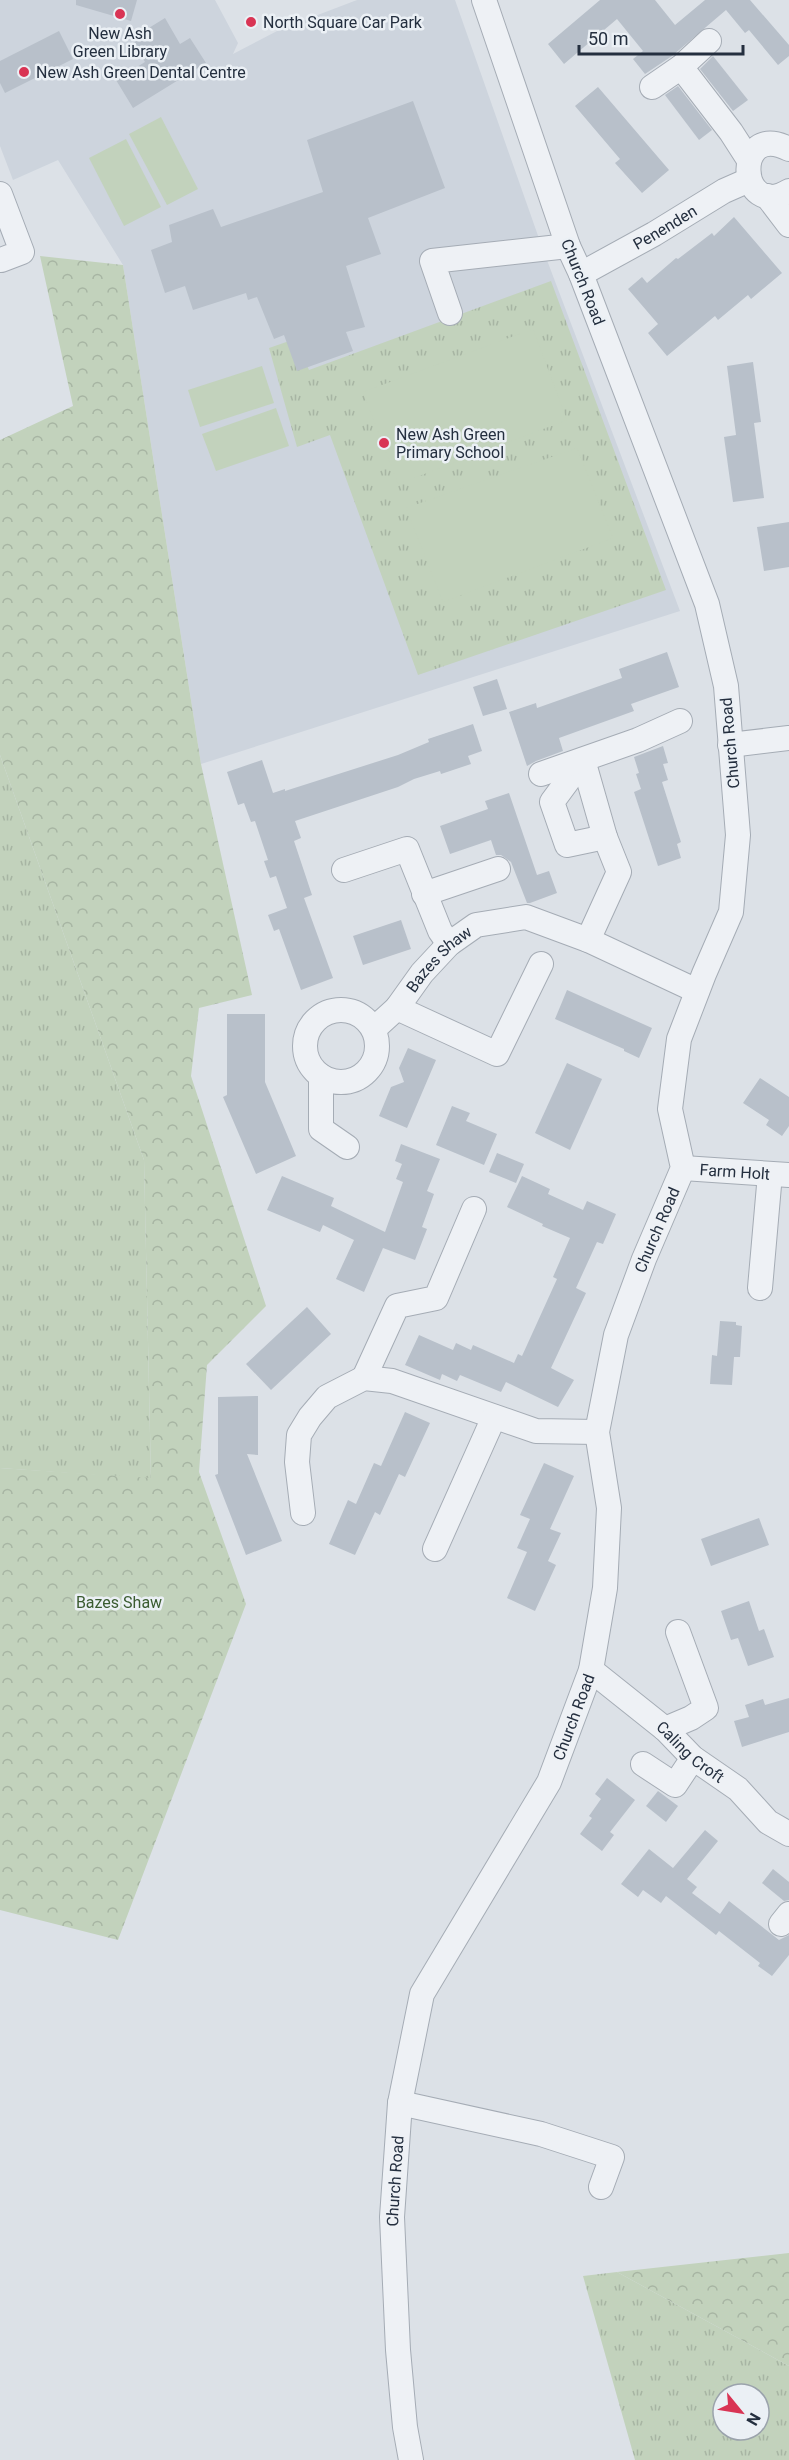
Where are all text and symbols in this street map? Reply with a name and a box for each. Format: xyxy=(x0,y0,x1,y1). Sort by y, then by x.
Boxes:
marker: New Ash Green Library xyxy=(113,7,127,21)
place label: North Square Car Park xyxy=(263,13,423,32)
marker: North Square Car Park xyxy=(244,15,258,29)
scale bar xyxy=(579,18,742,56)
place label: New Ash Green Library xyxy=(73,24,168,61)
text: 50 m xyxy=(588,28,628,49)
place label: New Ash Green Dental Centre xyxy=(36,63,246,82)
marker: New Ash Green Dental Centre xyxy=(17,65,31,79)
street label: Penenden xyxy=(629,201,700,253)
street label: Church Road xyxy=(557,236,609,328)
place label: New Ash Green Primary School xyxy=(396,425,505,462)
marker: New Ash Green Primary School xyxy=(377,436,391,450)
street label: Church Road xyxy=(717,697,743,789)
street label: Bazes Shaw xyxy=(402,922,475,996)
street label: Farm Holt xyxy=(699,1160,771,1183)
street label: Church Road xyxy=(630,1184,683,1275)
park label: Bazes Shaw xyxy=(76,1593,162,1612)
street label: Church Road xyxy=(548,1671,598,1763)
street label: Caling Croft xyxy=(653,1717,728,1786)
street label: Church Road xyxy=(382,2135,407,2227)
north arrow xyxy=(711,2382,771,2442)
text: N xyxy=(743,2410,765,2429)

